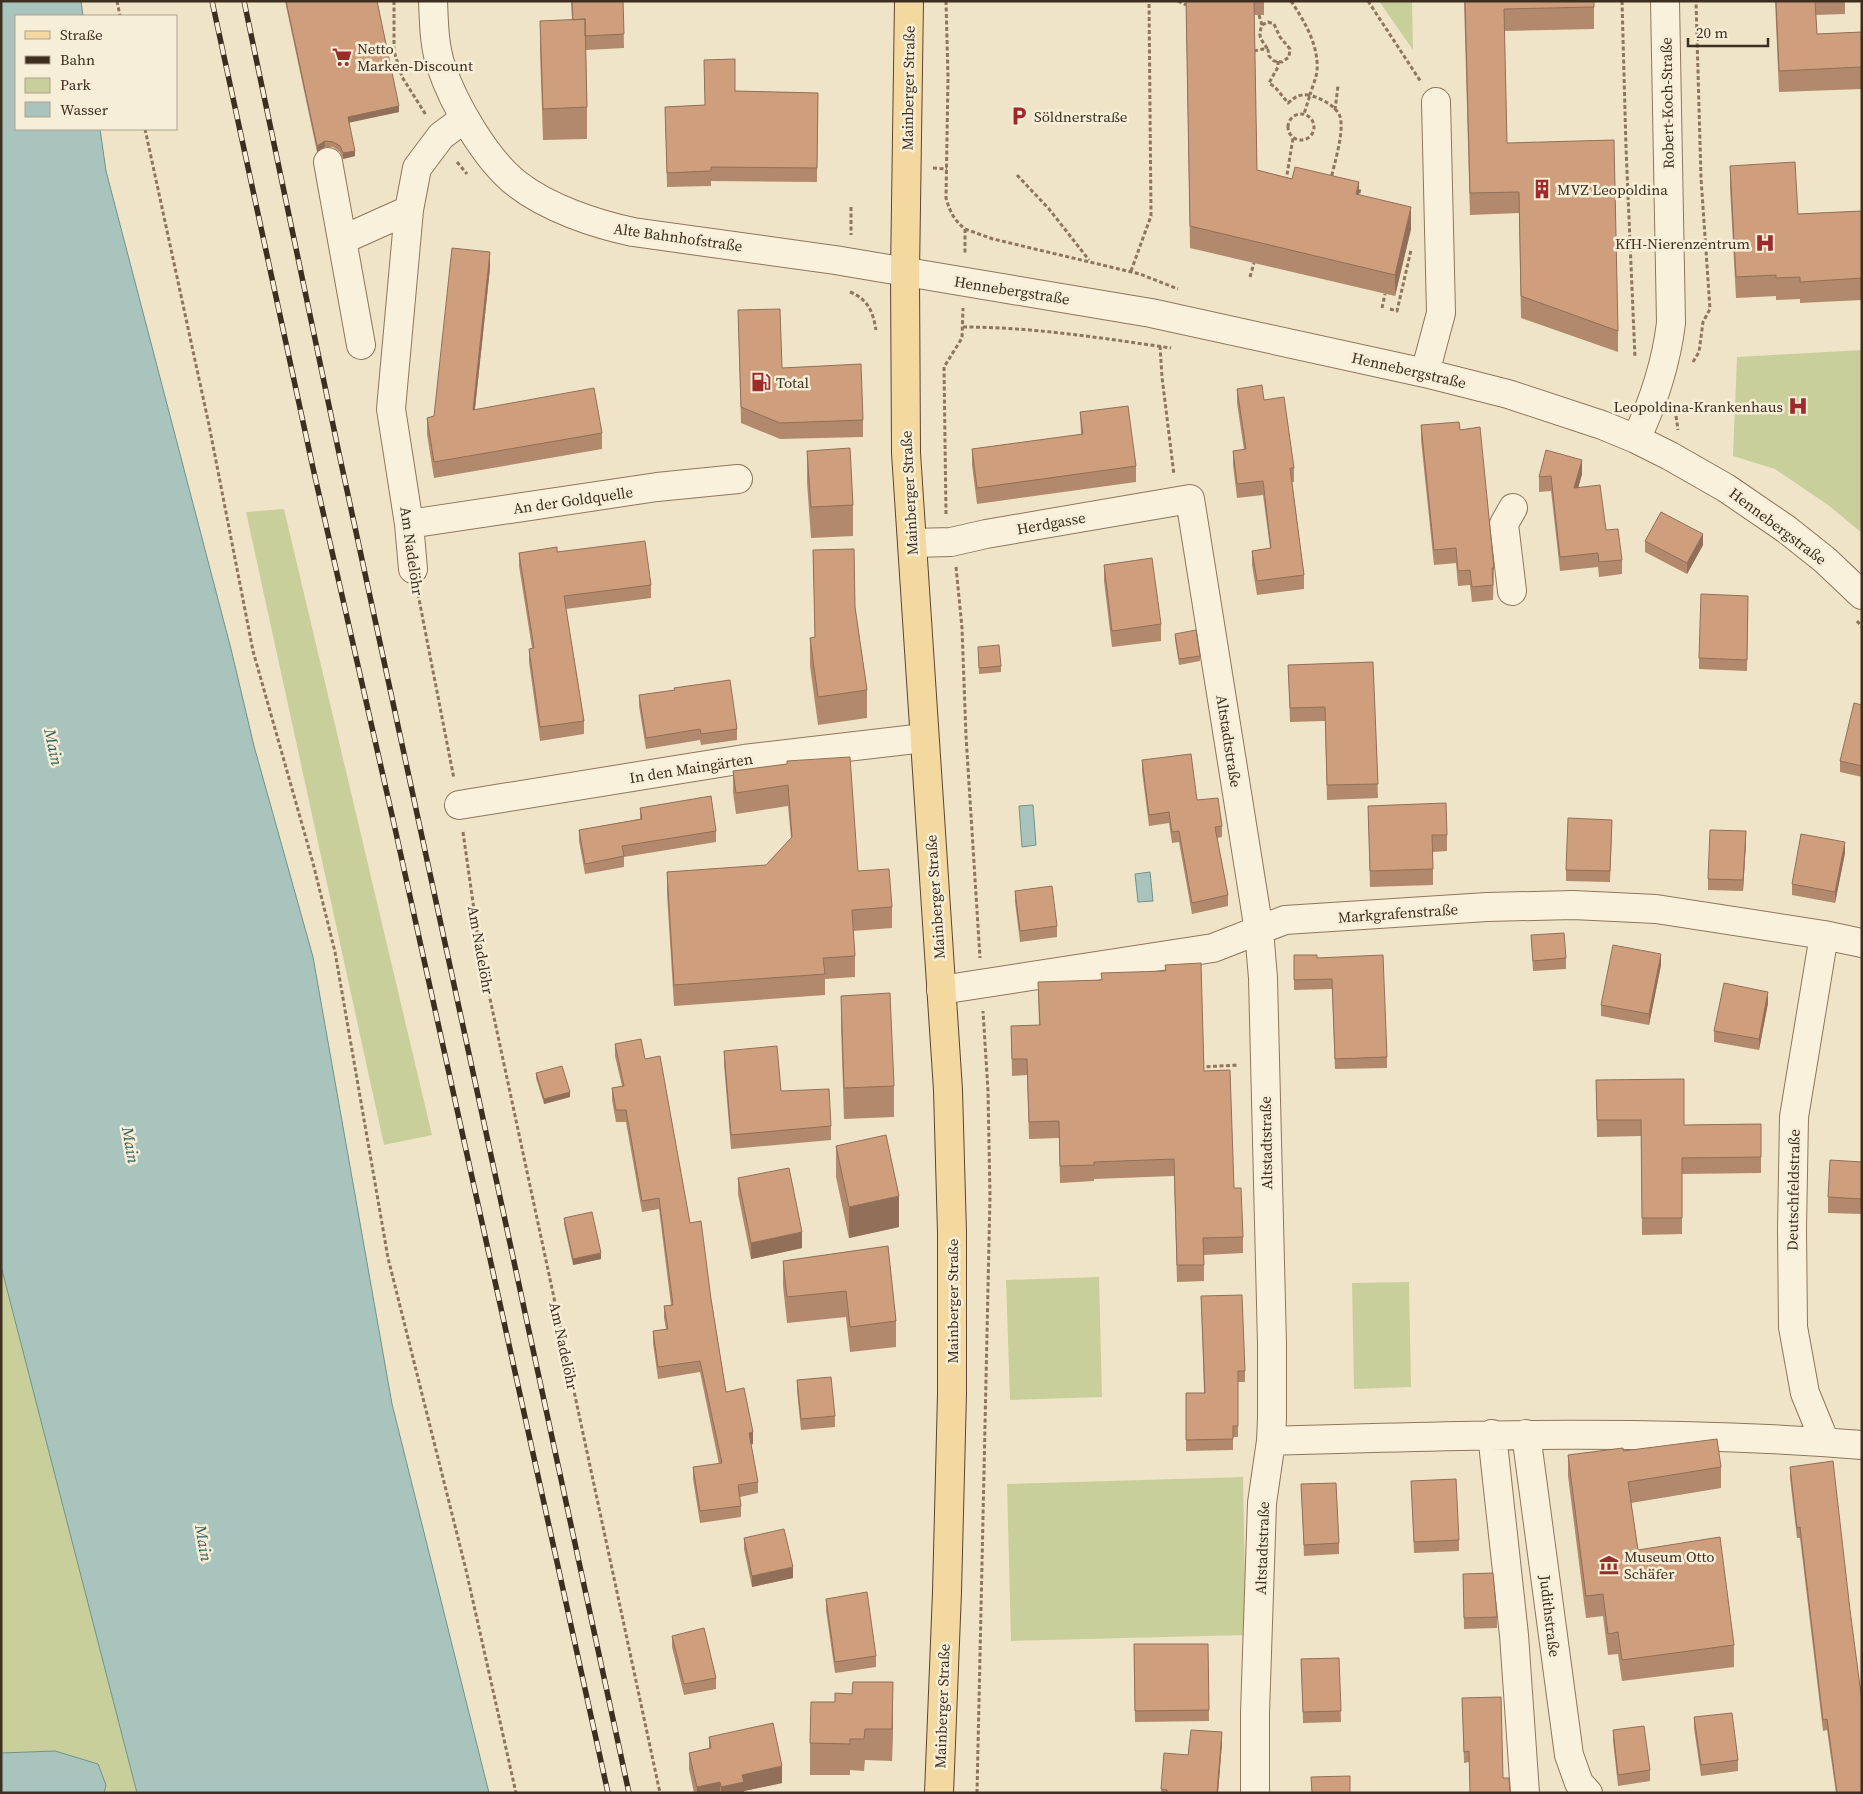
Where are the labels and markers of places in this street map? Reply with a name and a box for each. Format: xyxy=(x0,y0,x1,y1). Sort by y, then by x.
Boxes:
place label: Netto Marken-Discount xyxy=(357,38,473,76)
supermarket icon: Netto Marken-Discount xyxy=(331,46,353,68)
parking icon: Söldnerstraße xyxy=(1008,105,1030,127)
place label: Söldnerstraße xyxy=(1034,106,1128,127)
building icon: MVZ Leopoldina xyxy=(1531,178,1553,200)
place label: MVZ Leopoldina xyxy=(1557,179,1668,200)
hospital icon: KfH-Nierenzentrum xyxy=(1754,232,1776,254)
place label: KfH-Nierenzentrum xyxy=(1615,233,1750,254)
fuel station icon: Total xyxy=(750,371,772,393)
place label: Total xyxy=(776,372,810,393)
hospital icon: Leopoldina-Krankenhaus xyxy=(1787,395,1809,417)
place label: Leopoldina-Krankenhaus xyxy=(1613,396,1783,417)
place label: Museum Otto Schäfer xyxy=(1624,1546,1715,1584)
museum icon: Museum Otto Schäfer xyxy=(1598,1554,1620,1576)

